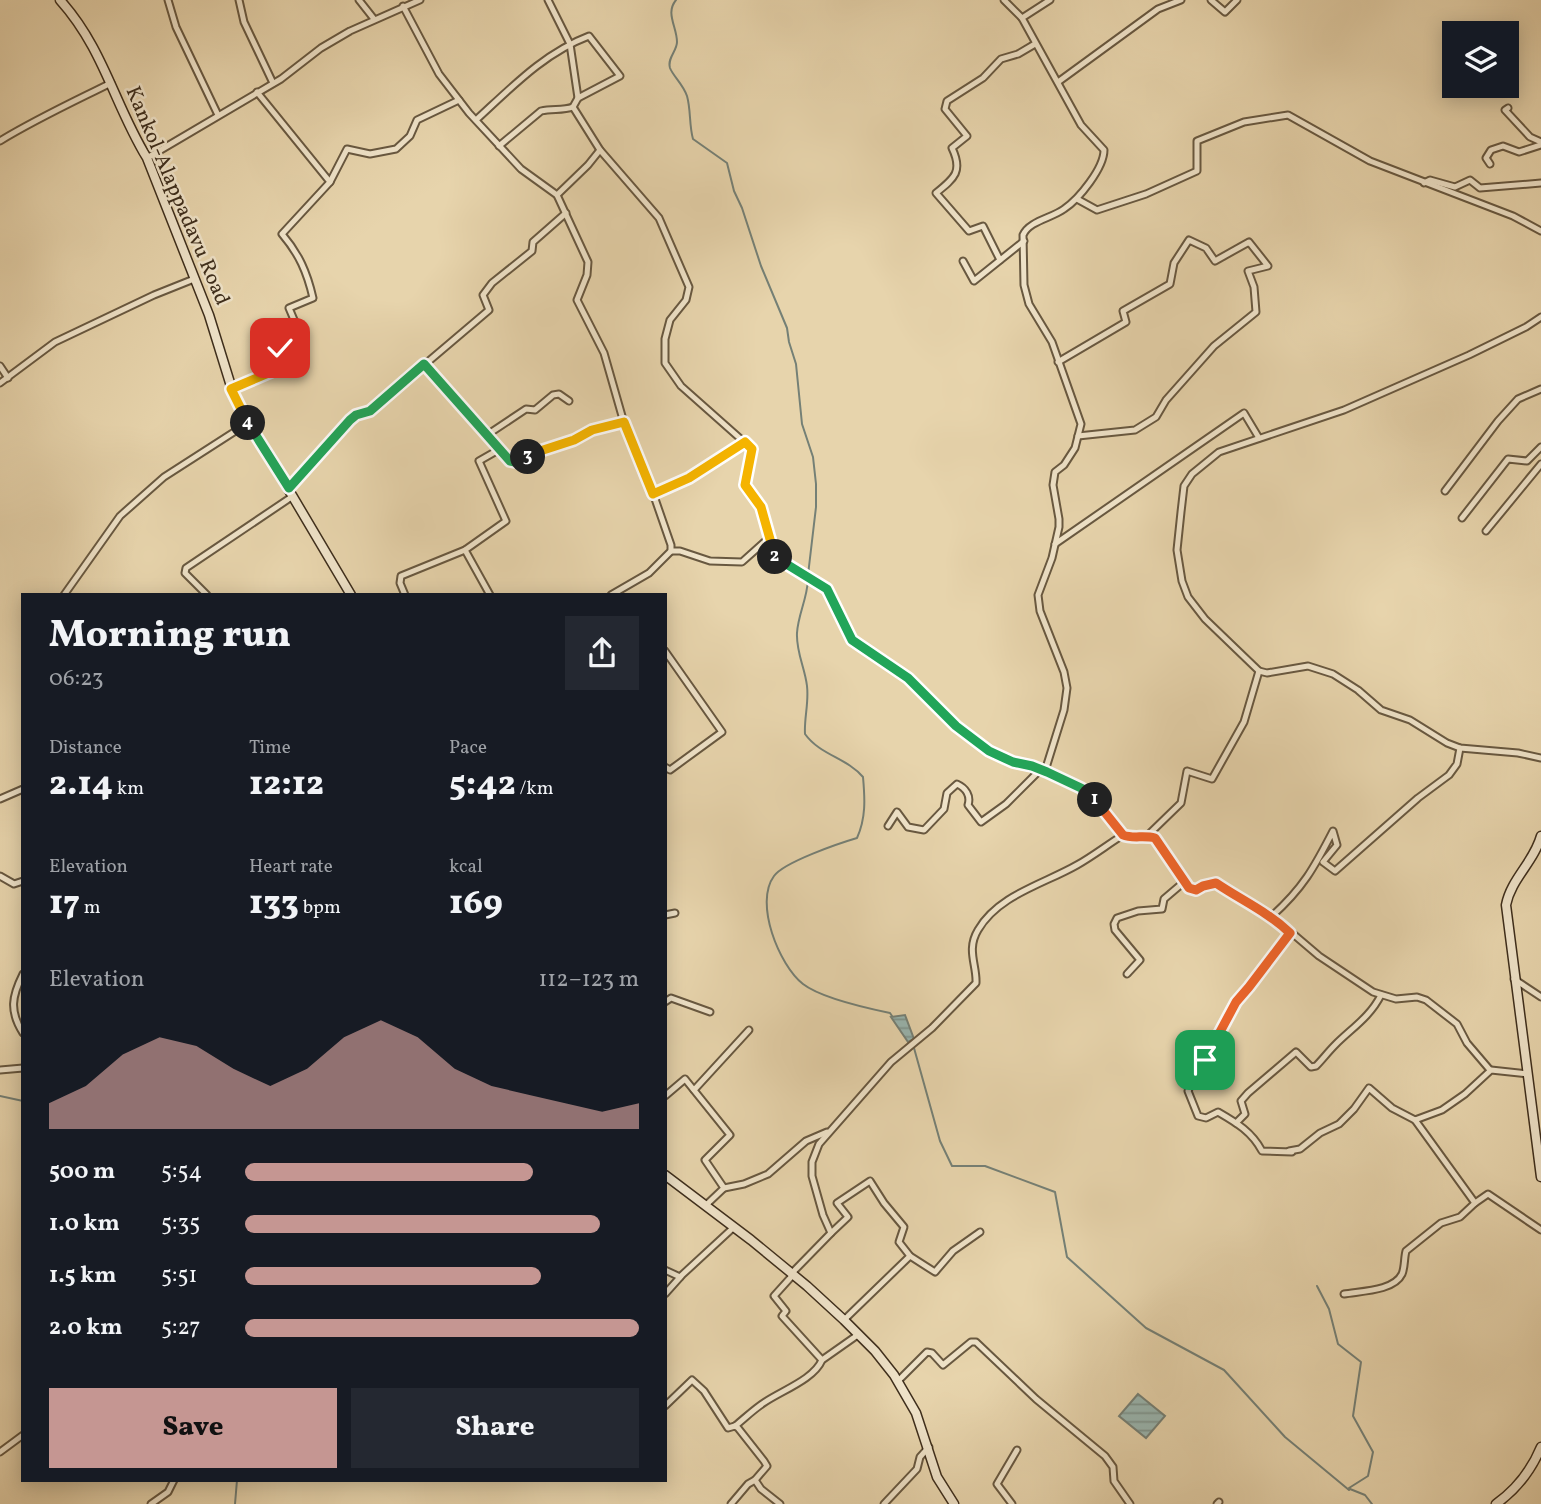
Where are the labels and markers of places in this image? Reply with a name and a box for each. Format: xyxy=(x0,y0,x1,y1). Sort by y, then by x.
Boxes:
pin xyxy=(250,318,310,378)
pin: 4 xyxy=(230,406,266,440)
pin: 3 xyxy=(510,440,546,475)
pin: 2 xyxy=(758,540,792,574)
pin: 1 xyxy=(1078,782,1112,818)
pin xyxy=(1175,1030,1235,1090)

